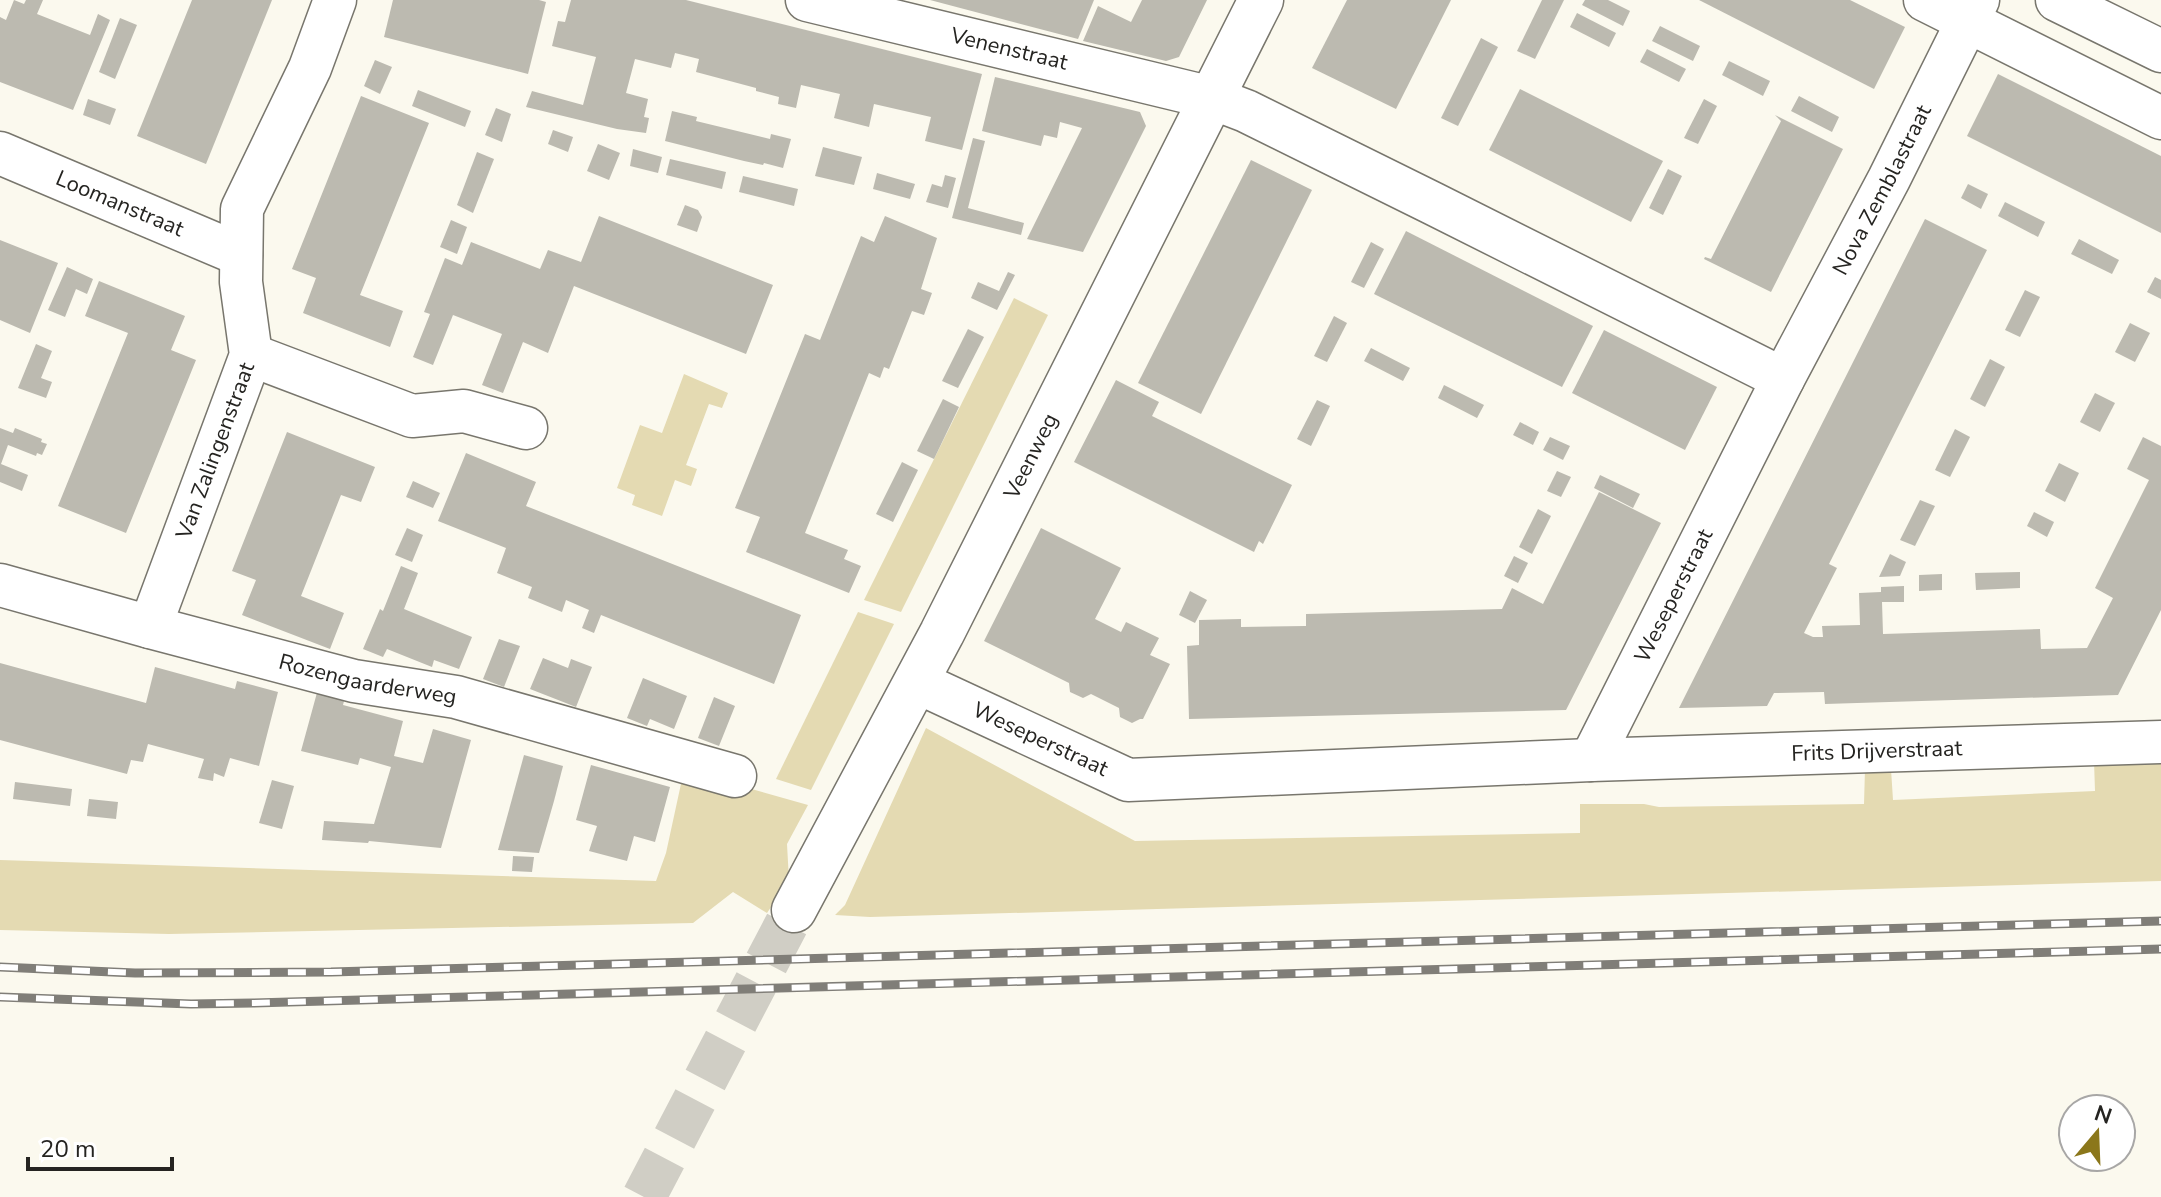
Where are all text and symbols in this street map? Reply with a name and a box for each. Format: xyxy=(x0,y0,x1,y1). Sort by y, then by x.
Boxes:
street label: Venenstraat xyxy=(947,20,1071,78)
street label: Nova Zemblastraat xyxy=(1826,100,1939,281)
street label: Loomanstraat xyxy=(51,163,189,244)
street label: Van Zalingenstraat xyxy=(169,358,262,544)
street label: Veenweg xyxy=(996,408,1065,505)
street label: Weseperstraat xyxy=(1627,523,1720,668)
street label: Rozengaarderweg xyxy=(276,647,459,712)
street label: Weseperstraat xyxy=(968,695,1113,784)
street label: Frits Drijverstraat xyxy=(1791,733,1963,769)
north arrow xyxy=(2057,1093,2137,1173)
text: N xyxy=(2091,1098,2116,1132)
scale bar xyxy=(28,1121,172,1171)
text: 20 m xyxy=(40,1133,96,1165)

